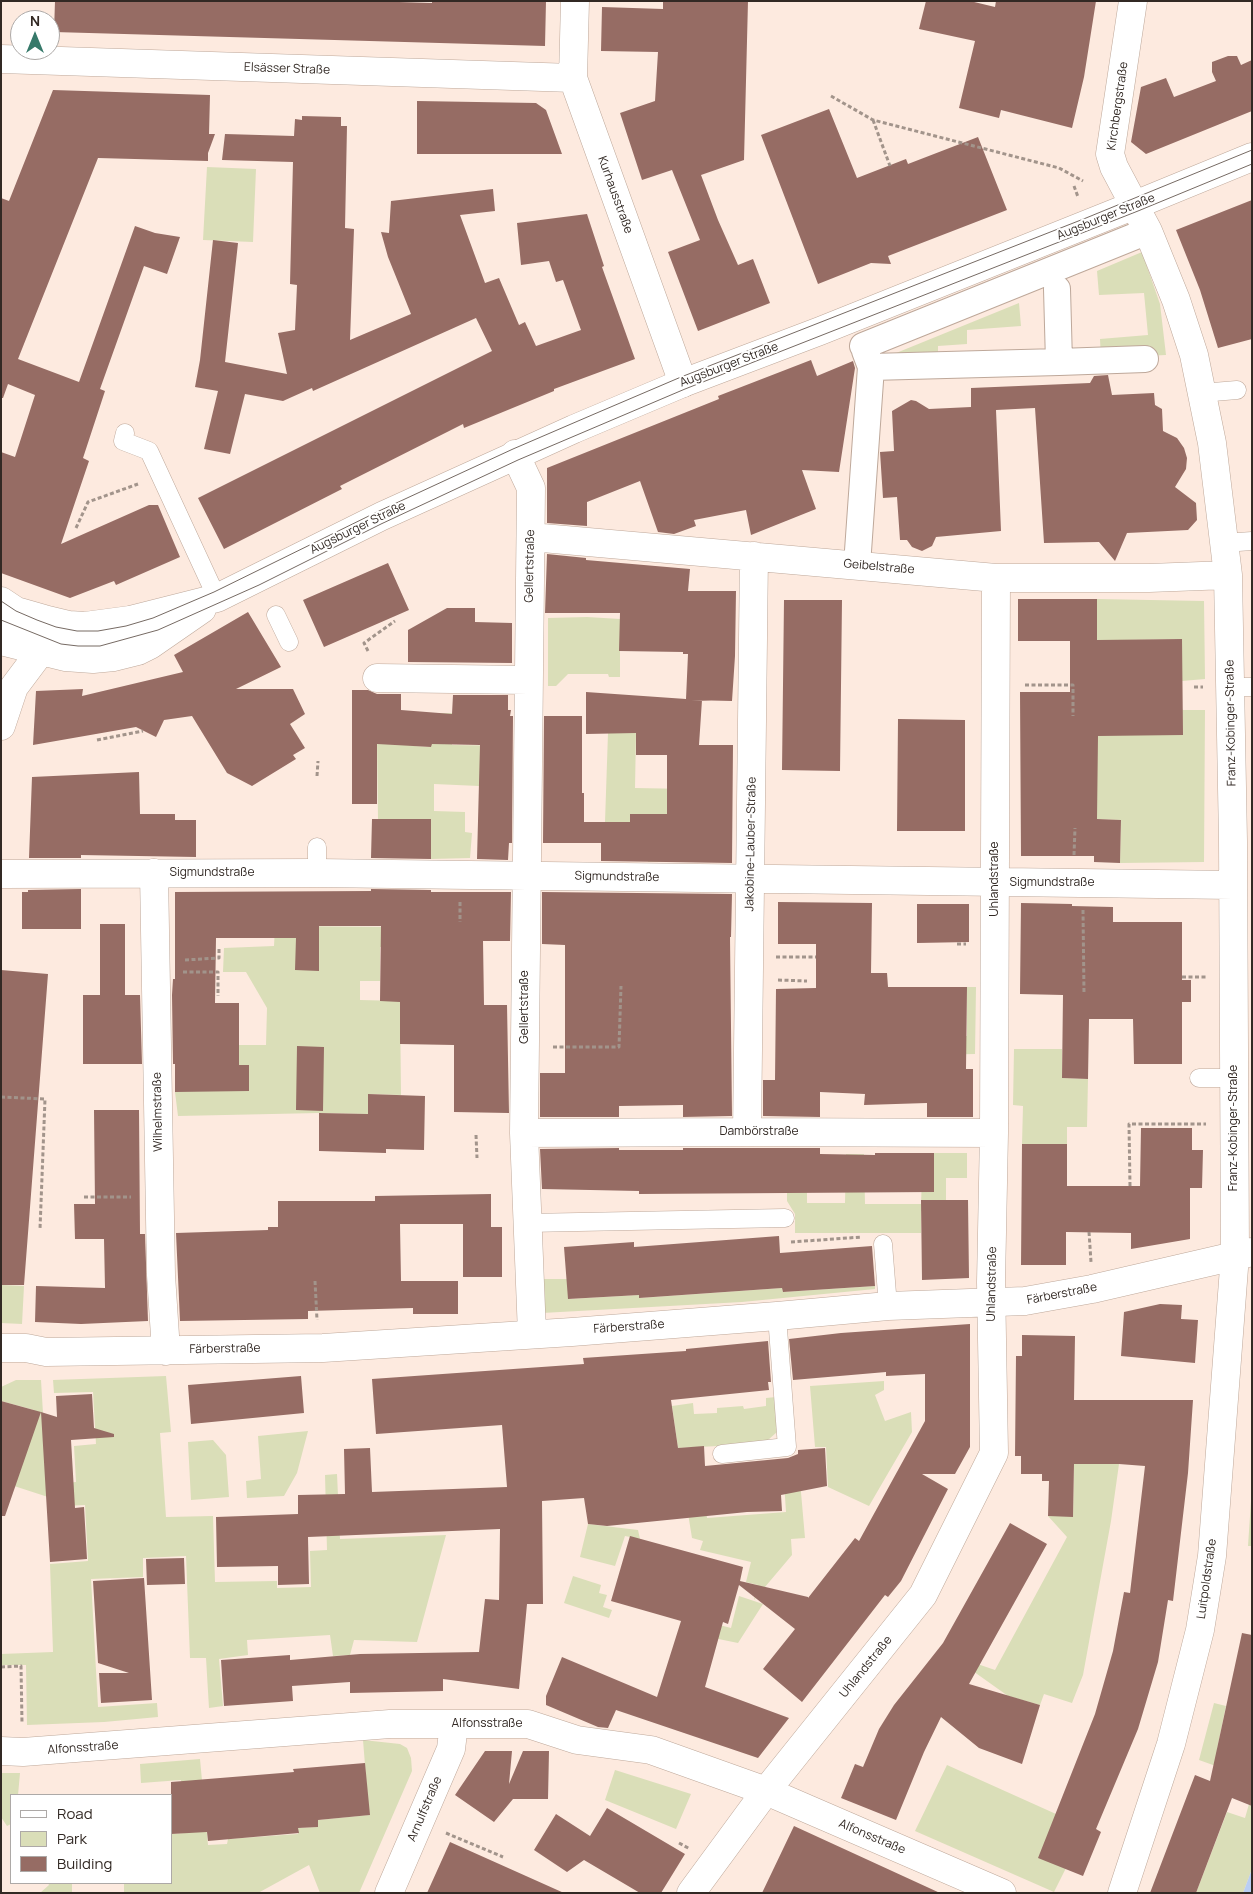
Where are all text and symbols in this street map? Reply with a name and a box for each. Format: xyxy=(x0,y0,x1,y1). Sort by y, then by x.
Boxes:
north arrow xyxy=(10,10,60,60)
text: N xyxy=(30,11,40,30)
street label: Elsässer Straße xyxy=(244,60,330,78)
street label: Kirchbergstraße xyxy=(1105,61,1131,151)
street label: Kurhausstraße xyxy=(594,154,636,236)
street label: Augsburger Straße xyxy=(1055,191,1157,243)
street label: Augsburger Straße xyxy=(678,340,780,390)
street label: Augsburger Straße xyxy=(308,499,408,557)
street label: Gellertstraße xyxy=(522,529,538,603)
street label: Geibelstraße xyxy=(843,557,915,577)
street label: Franz-Kobinger-Straße xyxy=(1223,660,1239,786)
street label: Jakobine-Lauber-Straße xyxy=(743,777,759,911)
street label: Uhlandstraße xyxy=(988,841,1002,917)
street label: Sigmundstraße xyxy=(170,866,254,880)
street label: Sigmundstraße xyxy=(574,869,660,885)
street label: Sigmundstraße xyxy=(1010,876,1094,890)
street label: Gellertstraße xyxy=(518,970,532,1044)
street label: Franz-Kobinger-Straße xyxy=(1227,1065,1241,1191)
street label: Wilhelmstraße xyxy=(150,1072,166,1152)
street label: Dambörstraße xyxy=(719,1125,799,1139)
street label: Uhlandstraße xyxy=(984,1246,1000,1322)
street label: Färberstraße xyxy=(1026,1280,1098,1308)
street label: Färberstraße xyxy=(593,1317,665,1337)
street label: Färberstraße xyxy=(189,1341,261,1357)
street label: Luitpoldstraße xyxy=(1194,1538,1220,1620)
street label: Uhlandstraße xyxy=(837,1633,895,1701)
street label: Alfonsstraße xyxy=(452,1717,522,1731)
street label: Alfonsstraße xyxy=(47,1738,119,1758)
street label: Arnulfstraße xyxy=(405,1774,445,1844)
legend xyxy=(10,1794,172,1884)
text: Road xyxy=(57,1803,93,1824)
street label: Alfonsstraße xyxy=(837,1817,907,1857)
text: Park xyxy=(57,1828,87,1849)
text: Building xyxy=(57,1853,112,1874)

